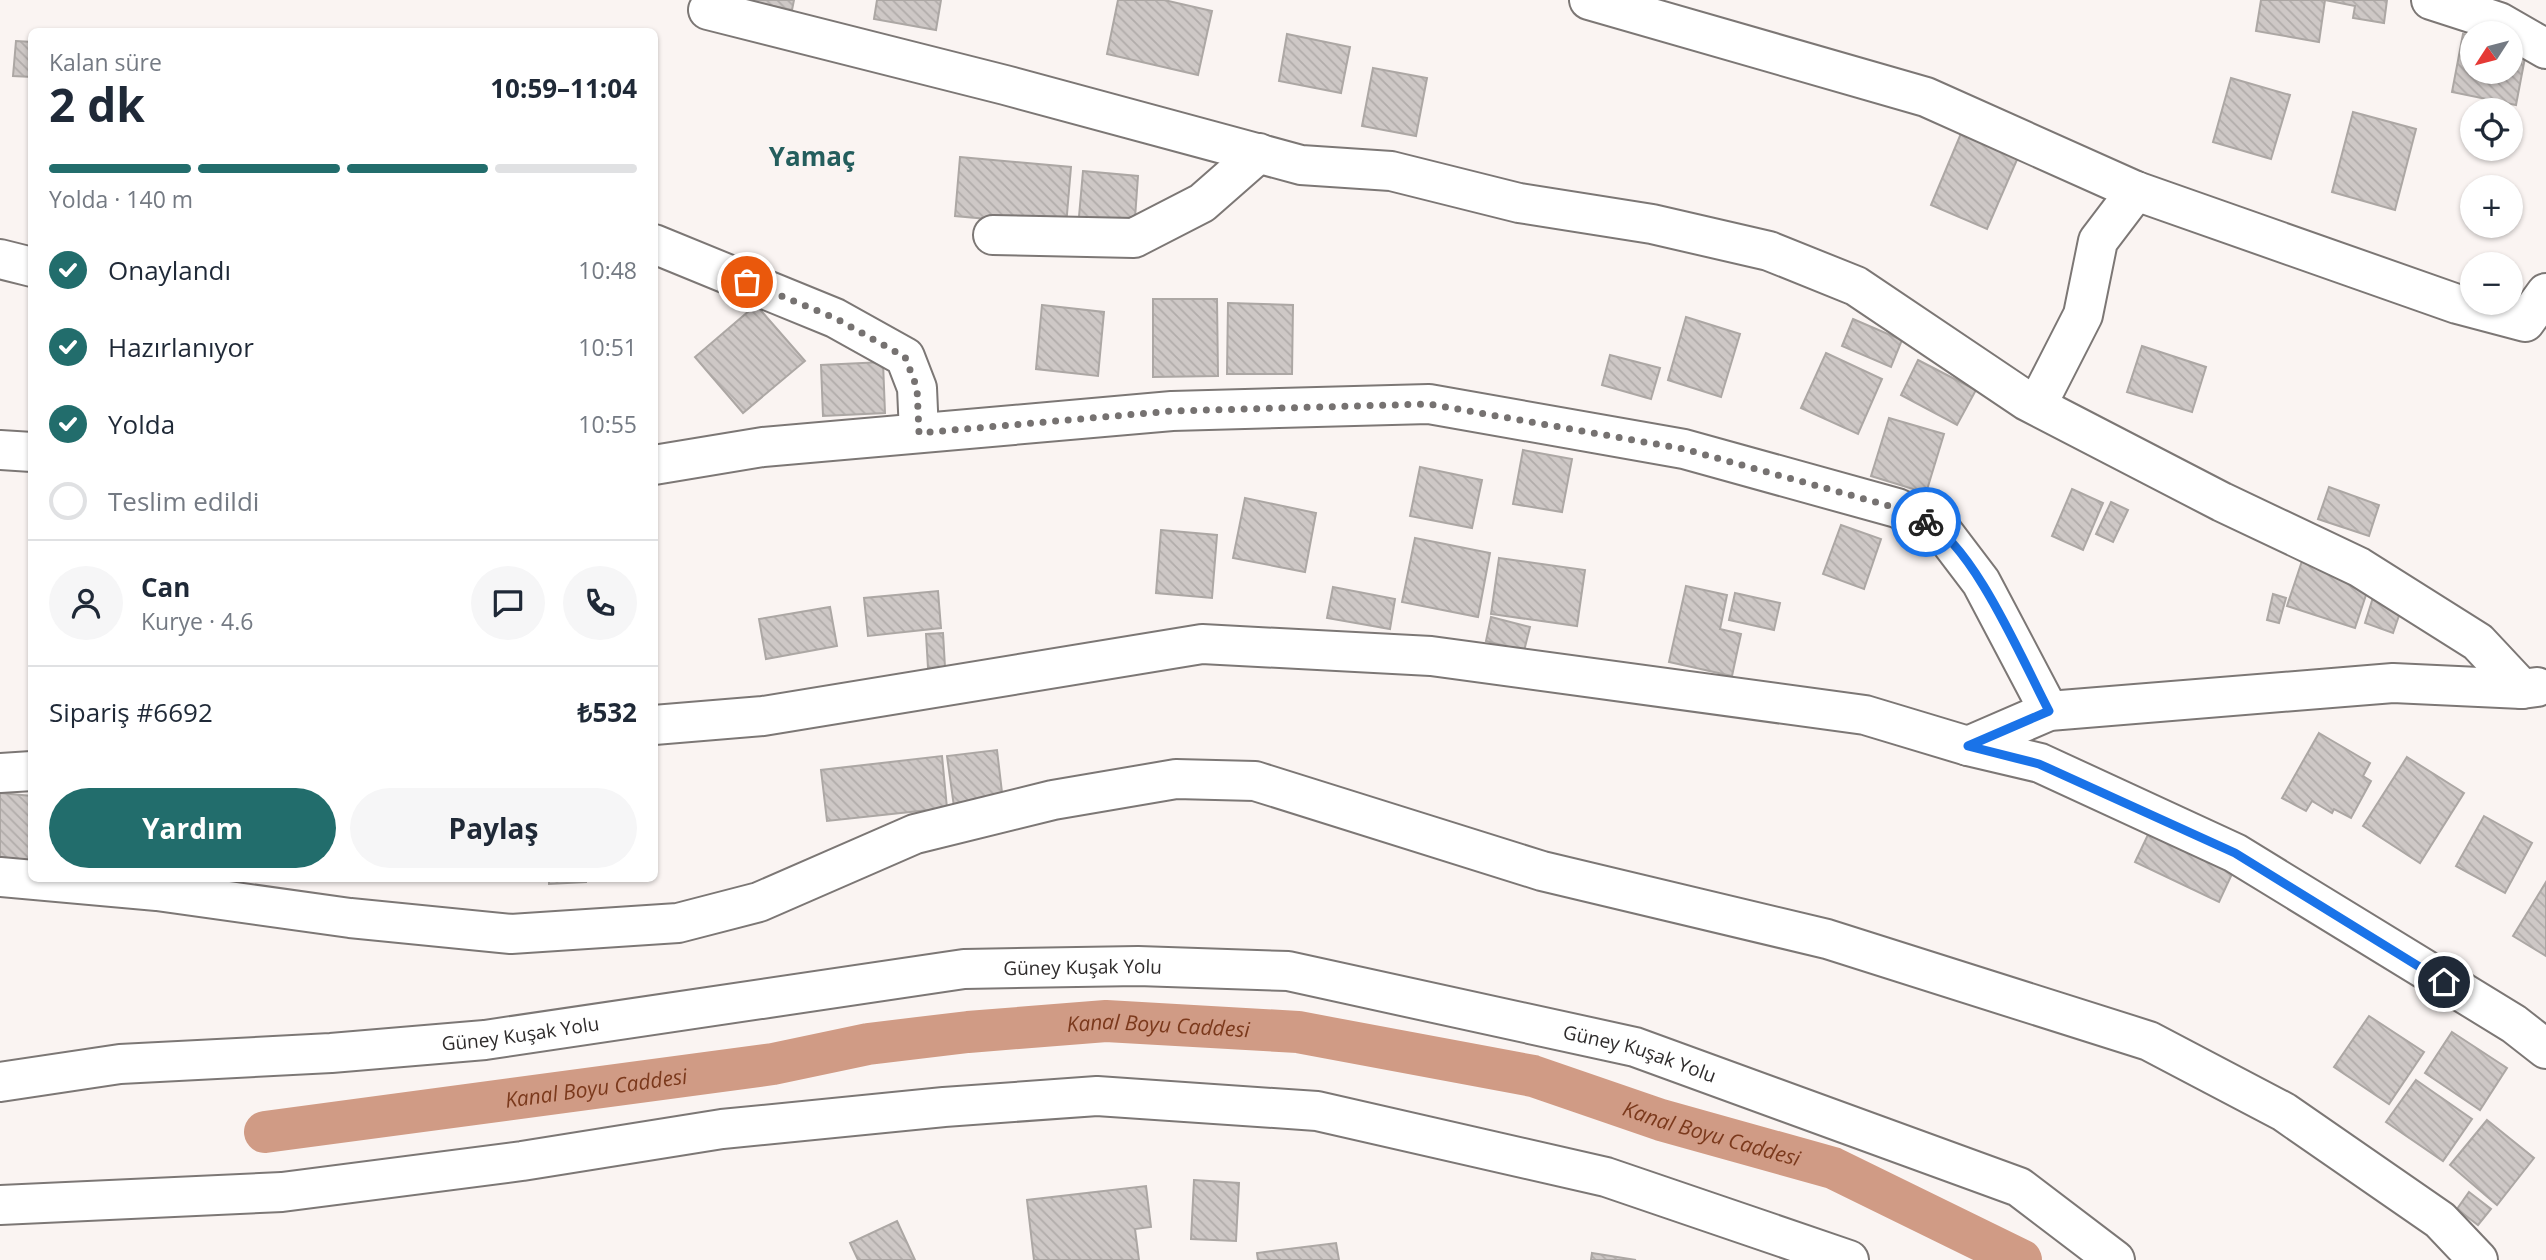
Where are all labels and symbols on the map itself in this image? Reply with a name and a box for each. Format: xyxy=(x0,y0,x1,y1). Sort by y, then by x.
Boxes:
north arrow xyxy=(2460,21,2524,84)
district label: Yamaç xyxy=(769,138,855,174)
pin xyxy=(717,252,777,312)
courier xyxy=(1891,487,1961,557)
pin xyxy=(2414,952,2474,1012)
street label: Güney Kuşak Yolu xyxy=(1003,953,1162,981)
water label: Kanal Boyu Caddesi xyxy=(1066,1007,1251,1043)
street label: Güney Kuşak Yolu xyxy=(441,1010,601,1057)
street label: Güney Kuşak Yolu xyxy=(1561,1019,1720,1089)
water label: Kanal Boyu Caddesi xyxy=(503,1062,690,1114)
water label: Kanal Boyu Caddesi xyxy=(1619,1094,1804,1172)

